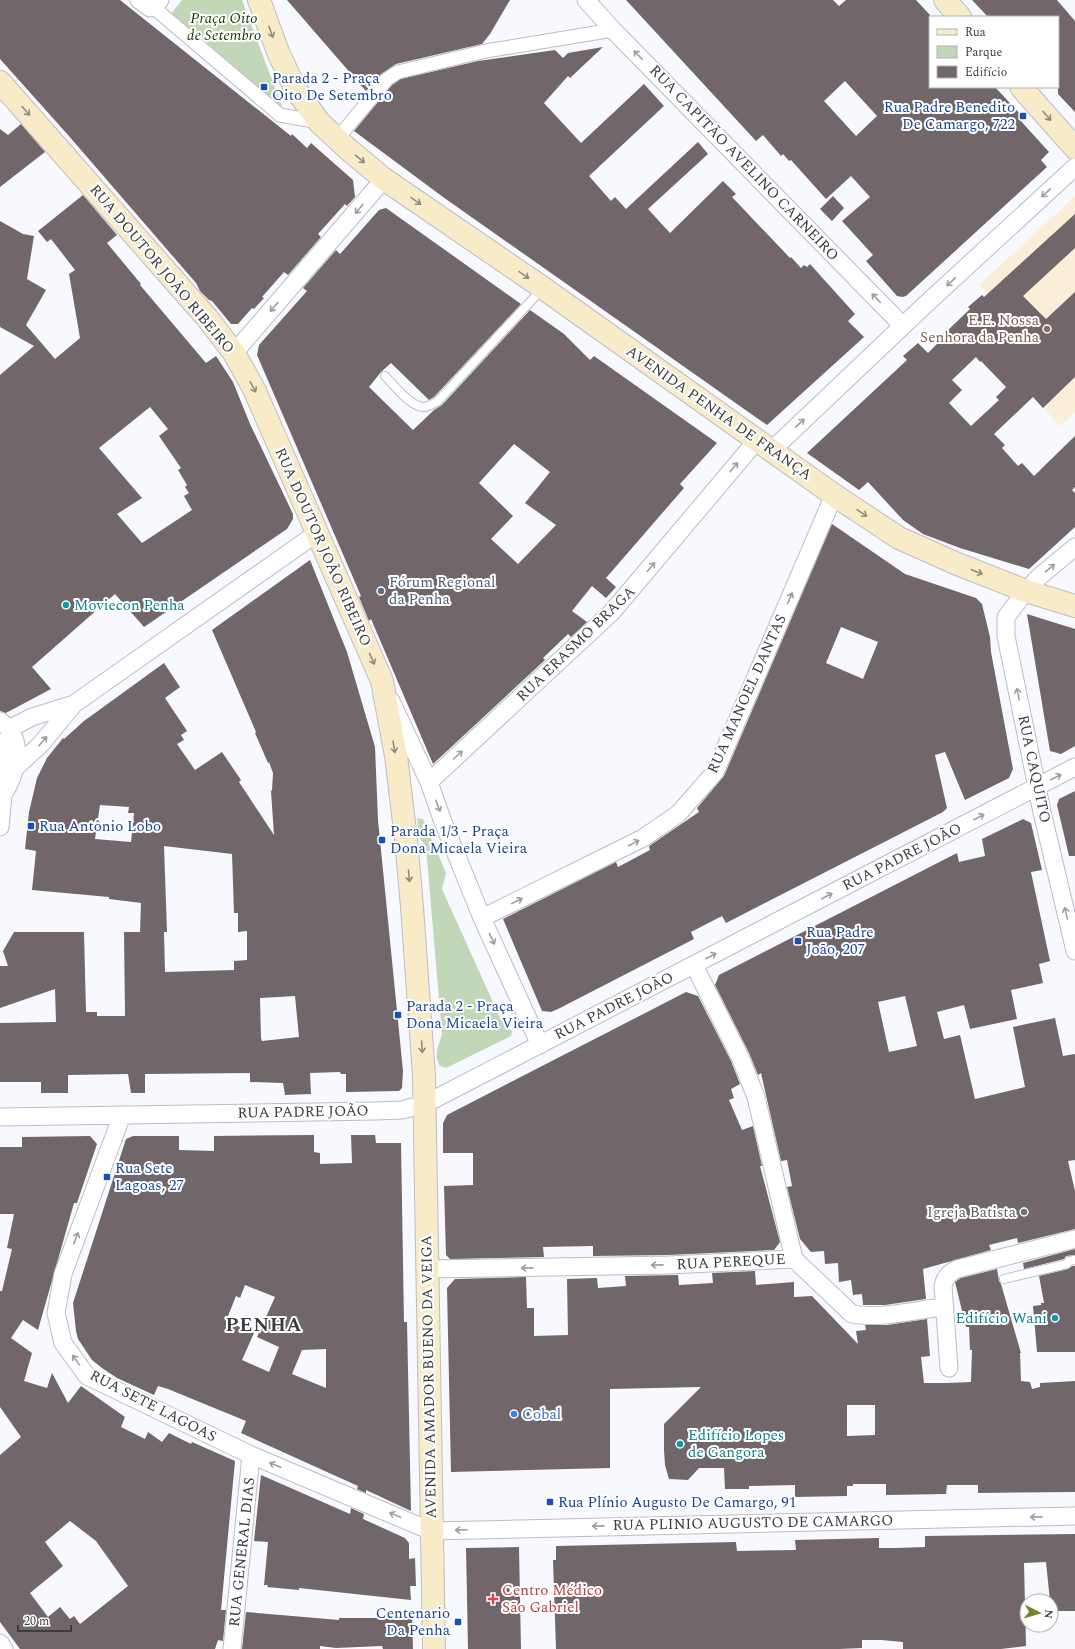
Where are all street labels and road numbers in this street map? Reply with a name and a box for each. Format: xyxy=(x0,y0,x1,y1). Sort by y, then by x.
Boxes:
street label: RUA CAPITÃO AVELINO CARNEIRO xyxy=(644,60,844,266)
street label: RUA DOUTOR JOÃO RIBEIRO xyxy=(84,179,240,359)
street label: AVENIDA PENHA DE FRANÇA xyxy=(621,340,817,486)
street label: RUA DOUTOR JOÃO RIBEIRO xyxy=(269,444,377,650)
street label: RUA ERASMO BRAGA xyxy=(511,581,641,707)
street label: RUA MANOEL DANTAS xyxy=(701,611,793,777)
street label: RUA CAQUITO xyxy=(1011,713,1057,825)
street label: RUA PADRE JOÃO xyxy=(838,817,966,897)
street label: RUA PADRE JOÃO xyxy=(550,966,678,1046)
street label: RUA PADRE JOÃO xyxy=(237,1099,369,1125)
street label: AVENIDA AMADOR BUENO DA VEIGA xyxy=(415,1235,443,1519)
street label: RUA PEREQUE xyxy=(676,1248,786,1276)
street label: RUA SETE LAGOAS xyxy=(85,1364,221,1448)
street label: RUA GENERAL DIAS xyxy=(223,1476,261,1628)
street label: RUA PLINIO AUGUSTO DE CAMARGO xyxy=(612,1509,894,1537)

